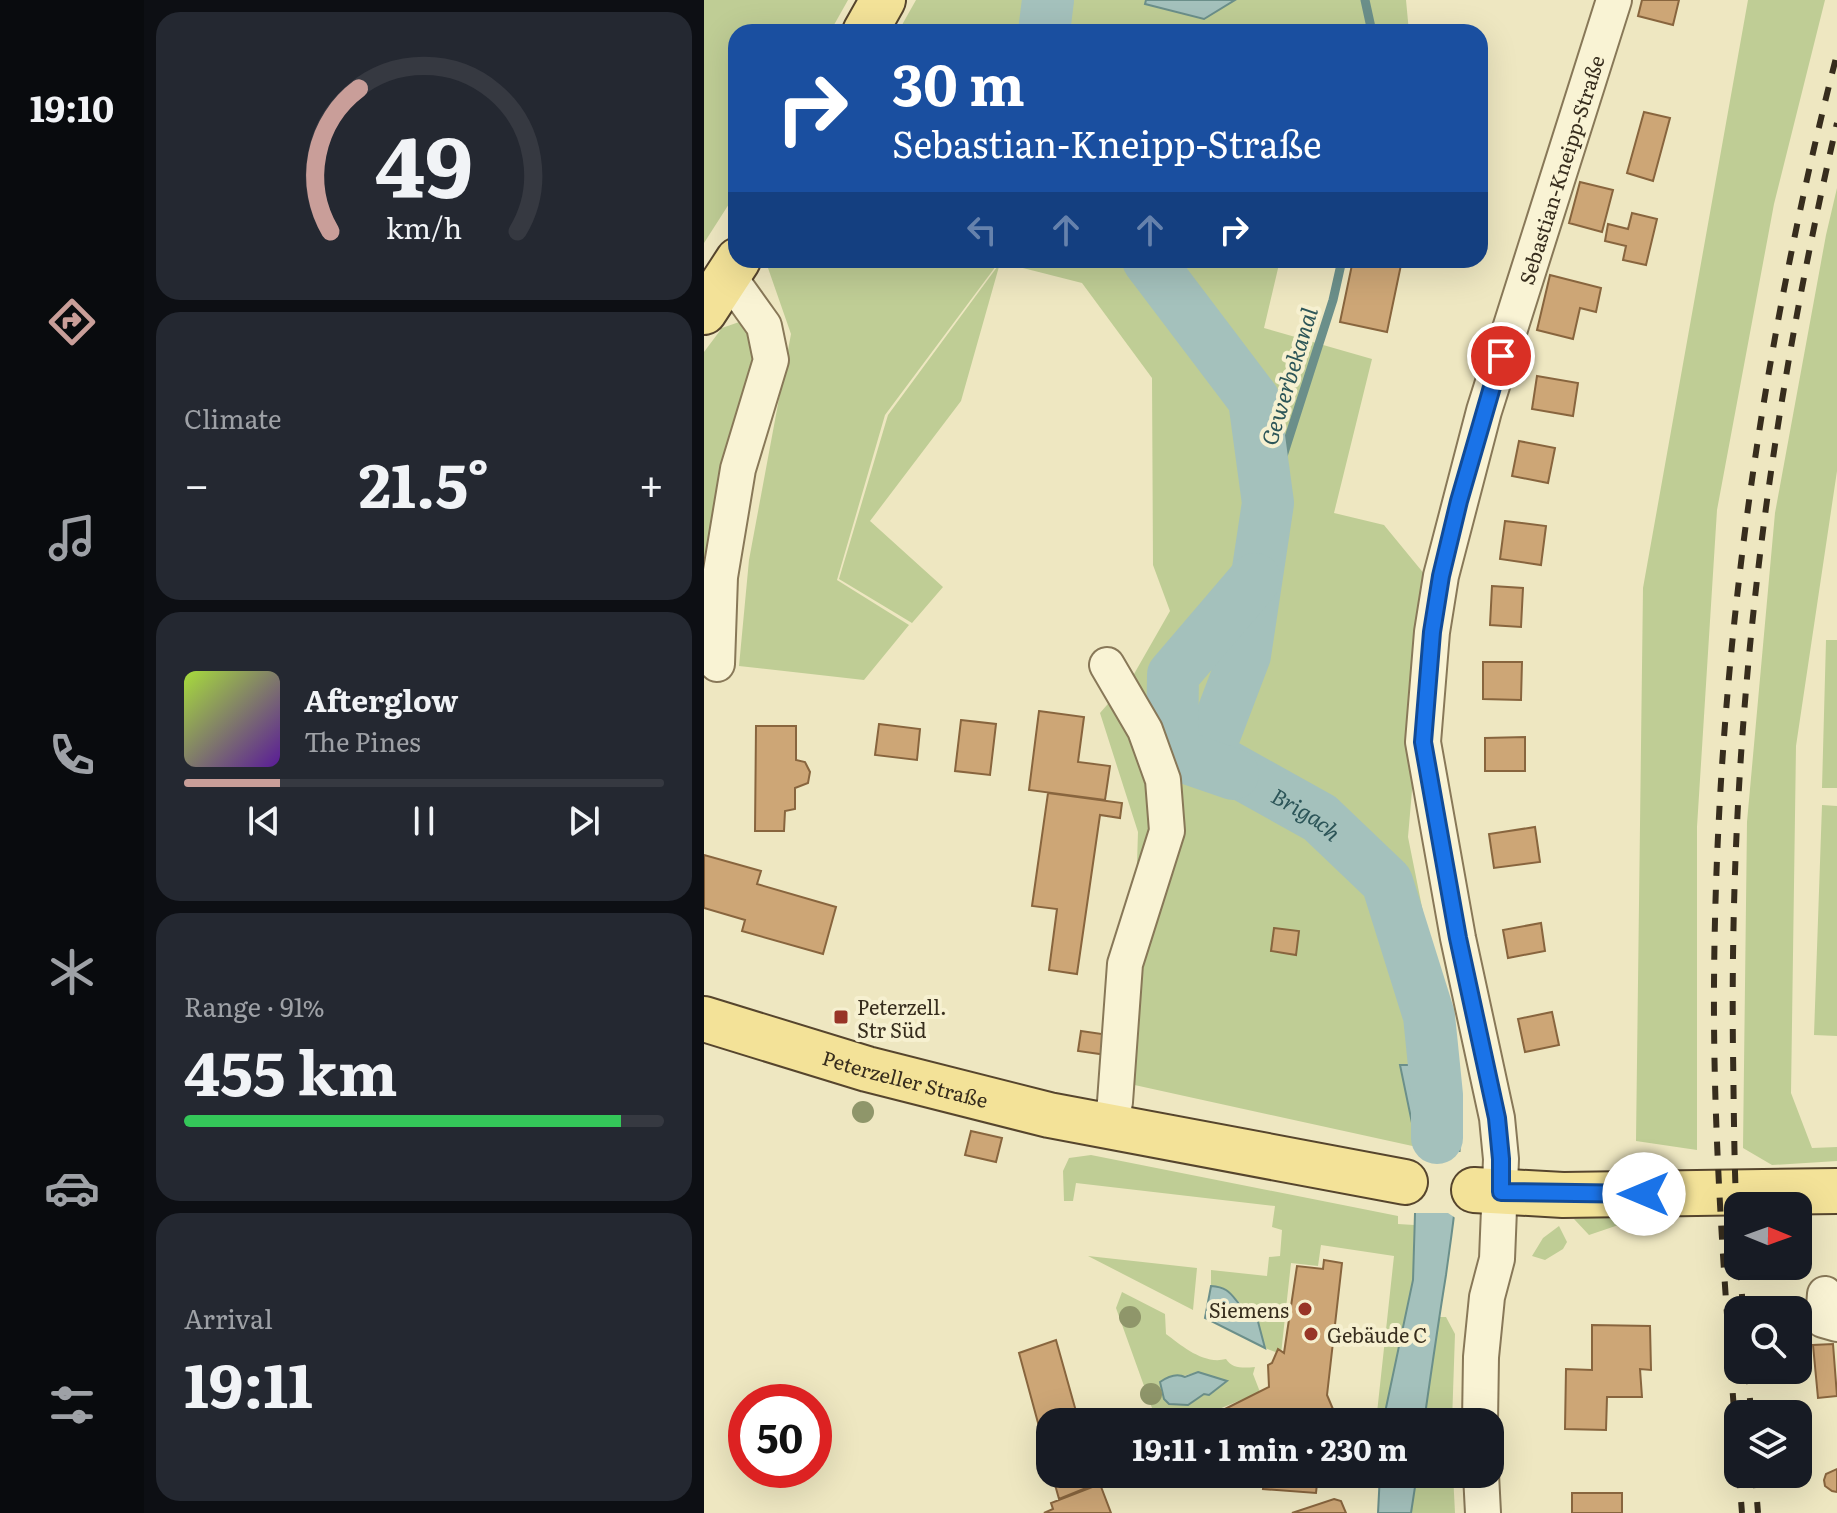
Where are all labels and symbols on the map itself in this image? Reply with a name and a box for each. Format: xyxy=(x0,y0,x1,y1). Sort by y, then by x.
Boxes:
street label: Sebastian-Kneipp-Straße xyxy=(1510,51,1611,288)
water label: Gewerbekanal xyxy=(1251,302,1325,449)
pin xyxy=(1467,322,1535,390)
water label: Brigach xyxy=(1266,778,1350,847)
place label: Peterzell. Str Süd xyxy=(857,991,947,1044)
marker: Peterzell. Str Süd xyxy=(832,1008,850,1026)
street label: Peterzeller Straße xyxy=(819,1041,991,1114)
position arrow xyxy=(1602,1152,1686,1236)
north arrow xyxy=(1724,1192,1812,1280)
place label: Siemens xyxy=(1209,1294,1289,1324)
marker: Siemens xyxy=(1296,1300,1314,1318)
place label: Gebäude C xyxy=(1327,1319,1427,1349)
marker: Gebäude C xyxy=(1302,1325,1320,1343)
speed limit sign: 50 xyxy=(728,1384,832,1488)

